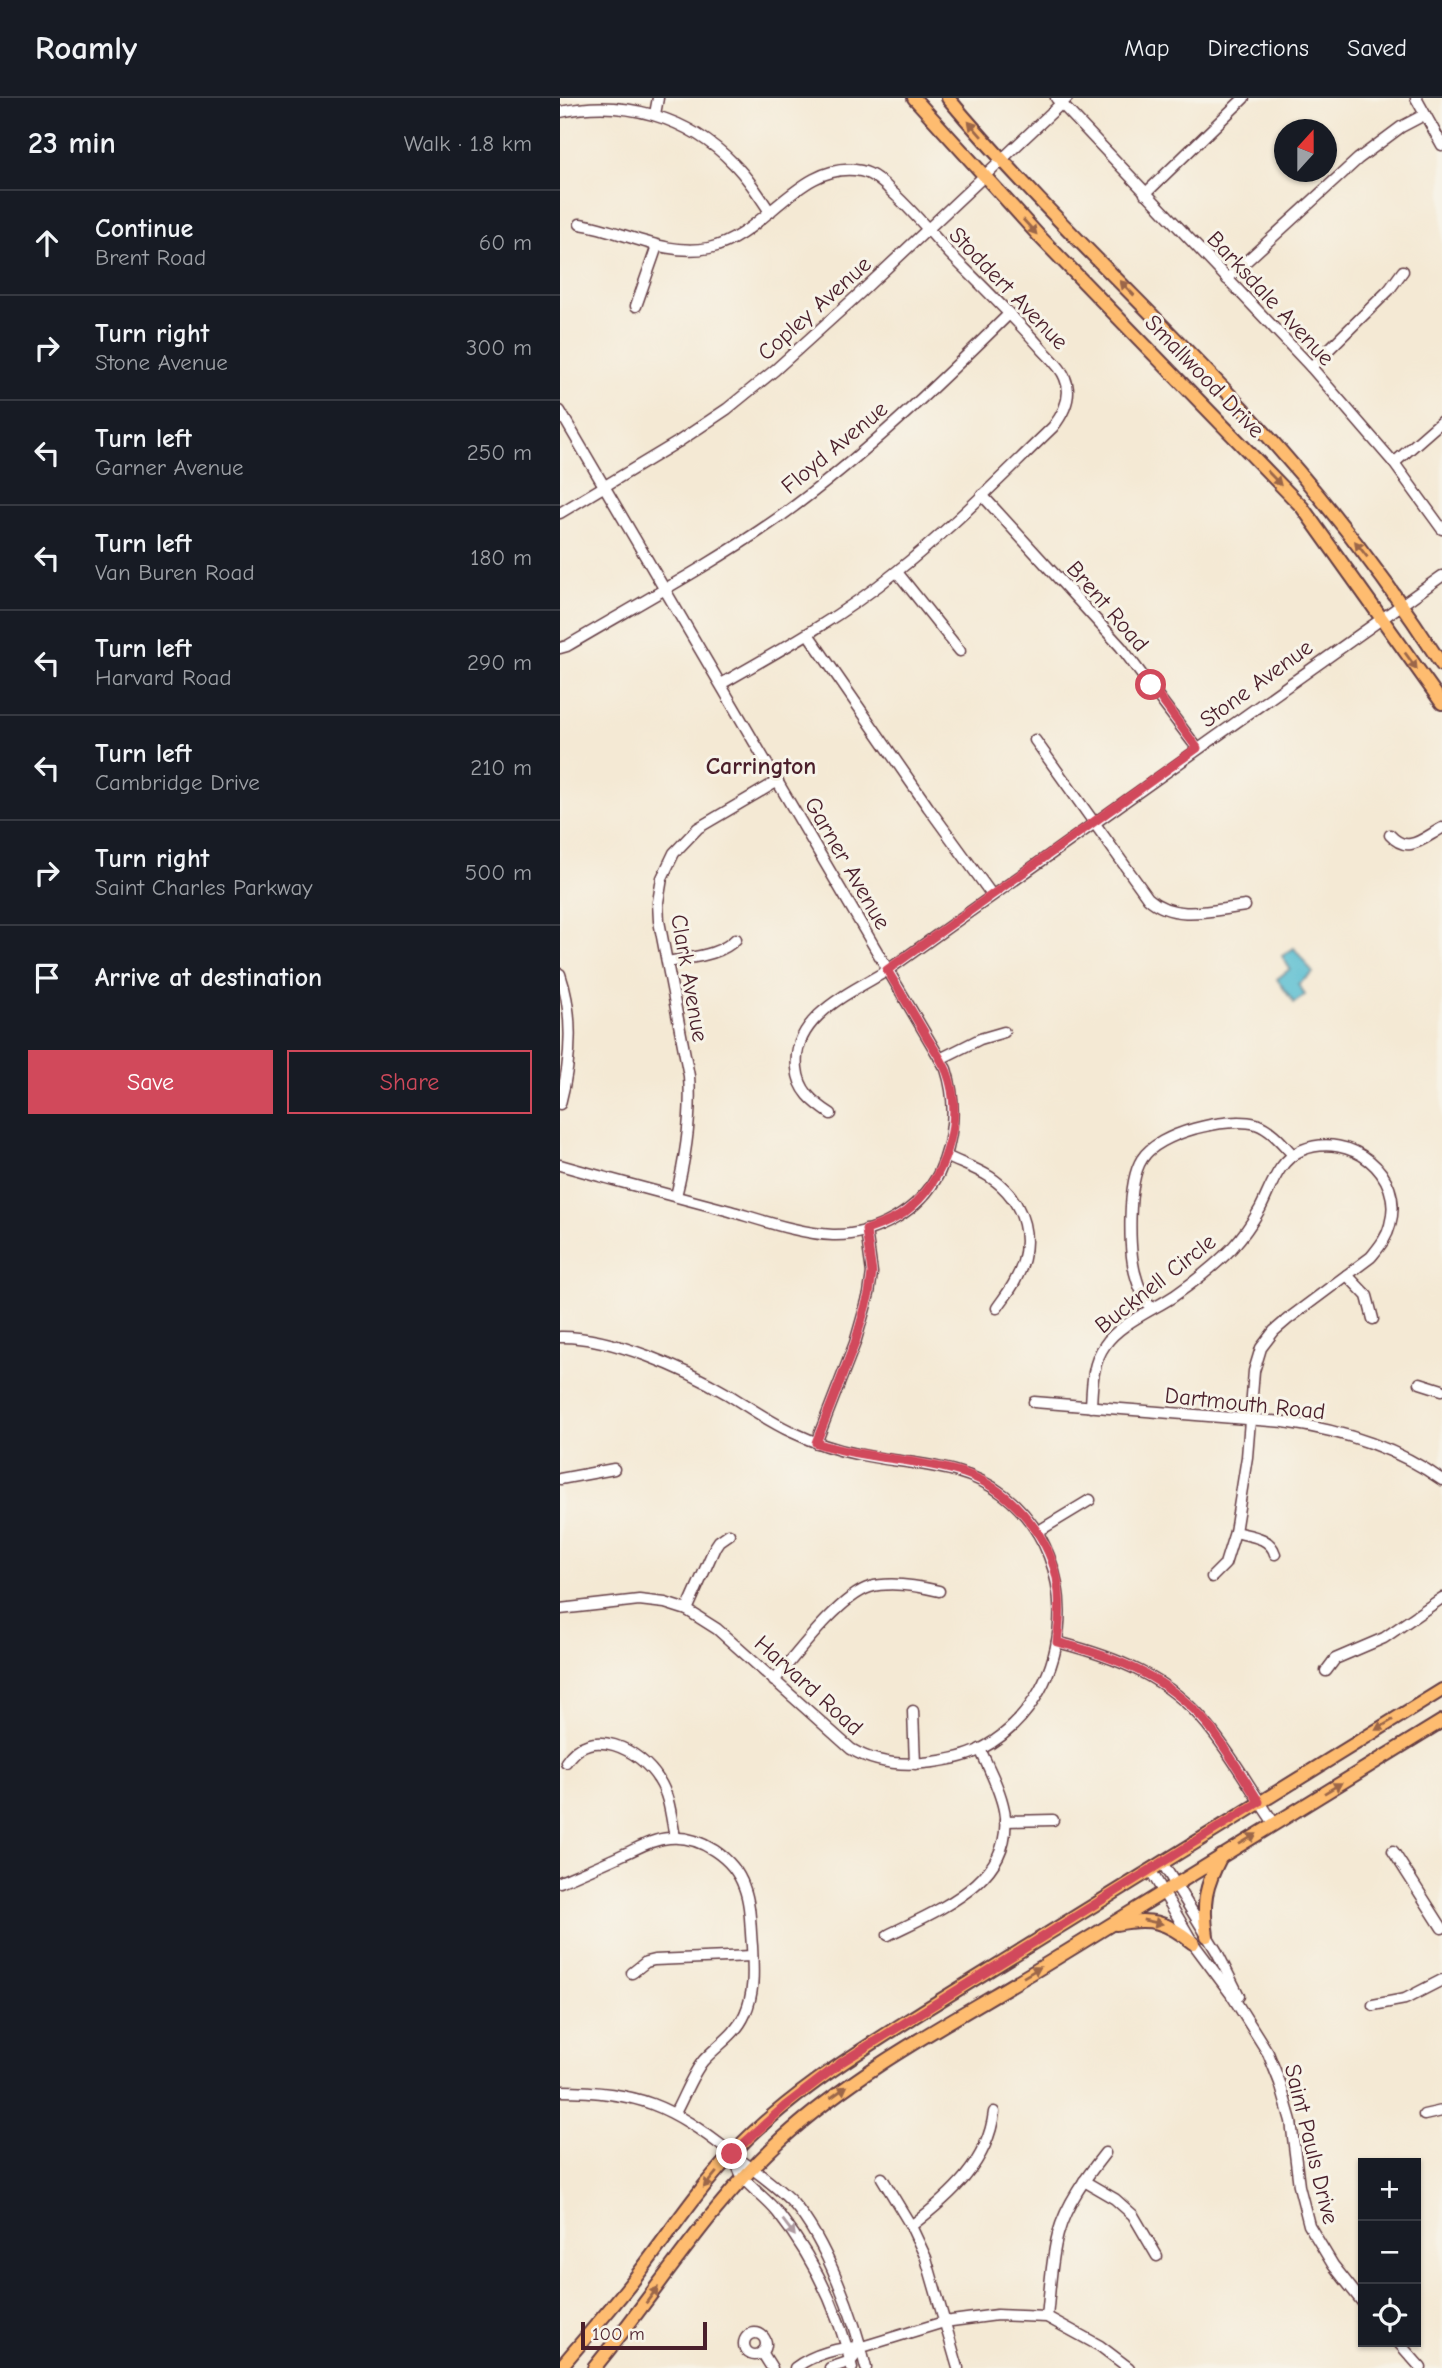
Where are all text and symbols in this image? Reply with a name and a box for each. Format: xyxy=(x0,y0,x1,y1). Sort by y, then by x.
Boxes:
text: Roamly xyxy=(35,29,137,67)
text: Map xyxy=(1124,34,1170,62)
text: Directions xyxy=(1208,34,1309,62)
text: Saved xyxy=(1347,34,1407,62)
north arrow xyxy=(1274,119,1337,182)
one-way arrow xyxy=(968,121,983,138)
text: 23 min xyxy=(28,126,116,161)
text: Walk · 1.8 km xyxy=(404,130,532,157)
text: Continue xyxy=(95,214,193,244)
one-way arrow xyxy=(1022,218,1038,235)
street label: Stoddert Avenue xyxy=(943,221,1074,355)
icon: ahead xyxy=(28,224,66,262)
street label: Barksdale Avenue xyxy=(1201,225,1340,371)
text: 60 m xyxy=(479,229,532,256)
text: Brent Road xyxy=(95,244,206,271)
street label: Copley Avenue xyxy=(752,250,877,366)
one-way arrow xyxy=(1119,280,1136,297)
street label: Smallwood Drive xyxy=(1139,309,1270,444)
text: Turn right xyxy=(95,319,209,349)
icon: right xyxy=(28,329,66,367)
text: 300 m xyxy=(466,334,532,361)
text: Stone Avenue xyxy=(95,349,228,376)
street label: Floyd Avenue xyxy=(776,395,893,500)
text: Turn left xyxy=(95,424,192,454)
icon: left xyxy=(28,434,66,472)
text: 250 m xyxy=(467,439,532,466)
text: Garner Avenue xyxy=(95,454,244,481)
one-way arrow xyxy=(1266,469,1282,486)
text: Turn left xyxy=(95,529,192,559)
icon: left xyxy=(28,539,66,577)
one-way arrow xyxy=(1354,540,1368,558)
text: 180 m xyxy=(470,544,532,571)
street label: Brent Road xyxy=(1061,556,1154,657)
text: Van Buren Road xyxy=(95,559,255,586)
street label: Stone Avenue xyxy=(1195,633,1318,733)
text: Turn left xyxy=(95,634,192,664)
icon: left xyxy=(28,644,66,682)
text: 290 m xyxy=(467,649,532,676)
one-way arrow xyxy=(1404,652,1418,670)
text: Harvard Road xyxy=(95,664,232,691)
route start xyxy=(1135,669,1166,700)
text: Turn left xyxy=(95,739,192,769)
icon: left xyxy=(28,749,66,787)
district label: Carrington xyxy=(706,752,816,780)
text: 210 m xyxy=(470,754,532,781)
text: Cambridge Drive xyxy=(95,769,260,796)
street label: Garner Avenue xyxy=(799,792,896,934)
text: Turn right xyxy=(95,844,209,874)
icon: right xyxy=(28,854,66,892)
text: 500 m xyxy=(465,859,532,886)
text: Saint Charles Parkway xyxy=(95,874,313,901)
street label: Clark Avenue xyxy=(665,912,714,1044)
icon: arrive xyxy=(28,959,66,997)
text: Arrive at destination xyxy=(95,963,322,993)
button: Save xyxy=(28,1050,273,1114)
button: Share xyxy=(287,1050,532,1114)
street label: Bucknell Circle xyxy=(1090,1228,1221,1339)
street label: Dartmouth Road xyxy=(1163,1382,1327,1425)
street label: Harvard Road xyxy=(749,1630,868,1741)
one-way arrow xyxy=(1374,1719,1393,1731)
one-way arrow xyxy=(1323,1782,1342,1794)
one-way arrow xyxy=(1238,1833,1257,1846)
one-way arrow xyxy=(1142,1917,1164,1928)
one-way arrow xyxy=(1023,1966,1042,1979)
street label: Saint Pauls Drive xyxy=(1279,2061,1344,2227)
one-way arrow xyxy=(830,2085,848,2099)
route end xyxy=(716,2138,747,2169)
map controls xyxy=(1358,2158,1421,2347)
button: + xyxy=(1358,2158,1421,2221)
one-way arrow xyxy=(703,2171,718,2188)
one-way arrow xyxy=(782,2218,797,2236)
button: − xyxy=(1358,2221,1421,2284)
button: locate xyxy=(1358,2284,1421,2347)
one-way arrow xyxy=(644,2287,659,2305)
scale bar xyxy=(581,2319,707,2351)
text: 100 m xyxy=(592,2323,645,2345)

